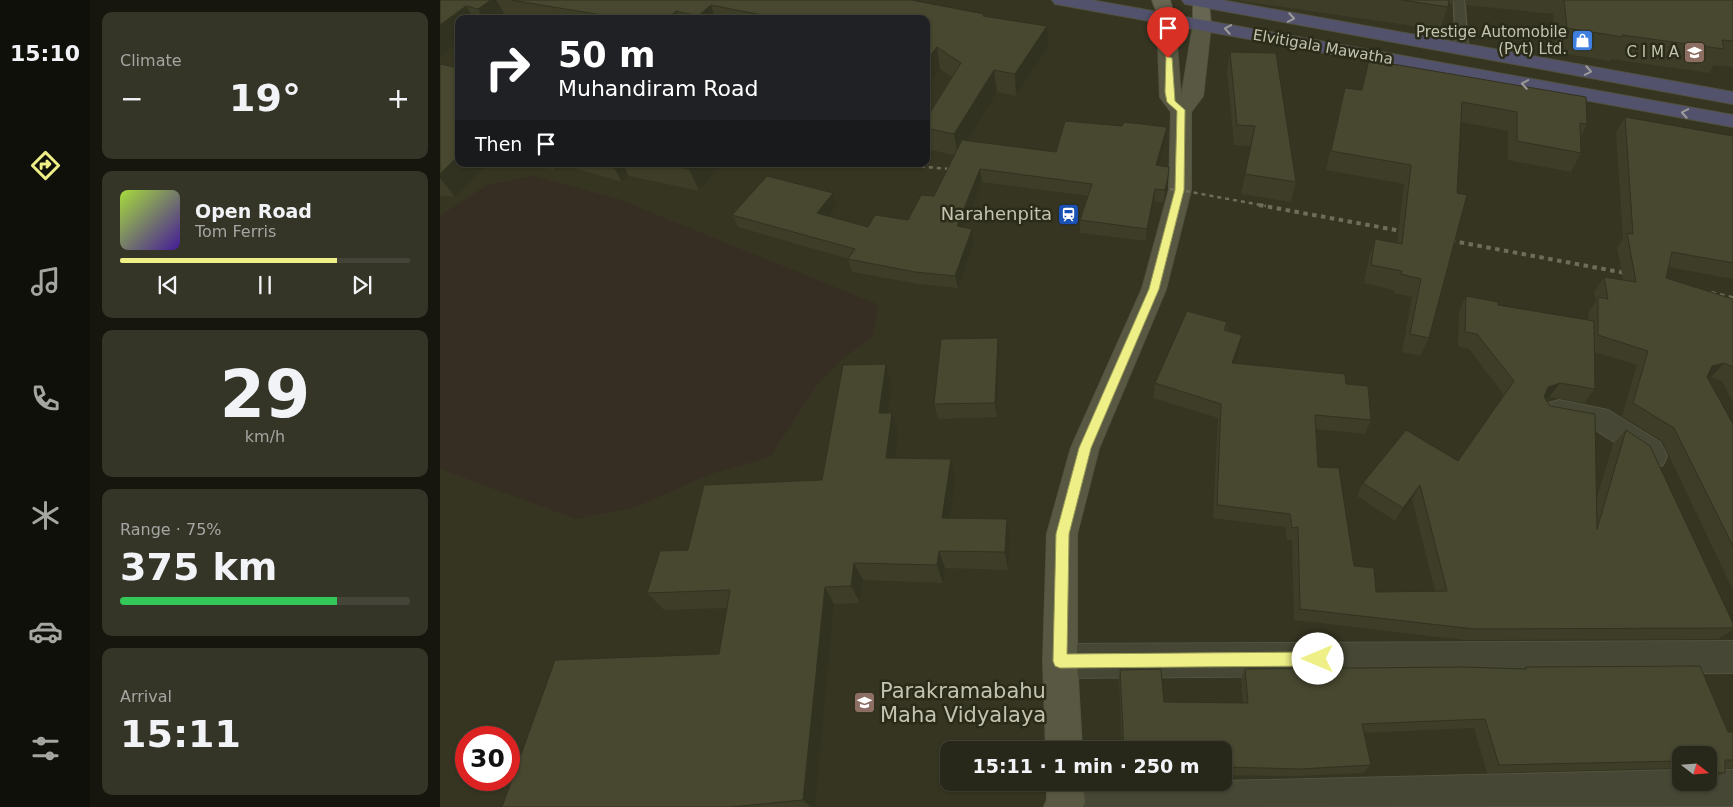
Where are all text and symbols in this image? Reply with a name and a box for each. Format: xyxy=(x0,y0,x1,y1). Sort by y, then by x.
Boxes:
pin xyxy=(1147,7,1189,58)
one-way arrow xyxy=(1286,12,1295,22)
icon: arrive xyxy=(1154,14,1182,42)
place label: Prestige Automobile (Pvt) Ltd. xyxy=(1416,23,1567,58)
one-way arrow xyxy=(1223,25,1232,35)
street label: Elvitigala Mawatha xyxy=(1252,26,1394,68)
shop icon: Prestige Automobile (Pvt) Ltd. xyxy=(1571,29,1595,53)
icon: right xyxy=(475,35,540,100)
text: 50 m xyxy=(558,35,655,75)
school or university icon: C I M A xyxy=(1683,40,1707,64)
text: 15:10 xyxy=(10,41,80,66)
place label: C I M A xyxy=(1627,43,1680,61)
text: Climate xyxy=(120,51,182,70)
one-way arrow xyxy=(1584,66,1593,76)
text: 19° xyxy=(229,76,301,120)
text: Muhandiram Road xyxy=(558,76,759,101)
one-way arrow xyxy=(1521,79,1530,89)
text: − xyxy=(120,82,143,115)
text: + xyxy=(387,82,410,115)
one-way arrow xyxy=(1681,108,1689,118)
icon: arrive xyxy=(532,130,560,158)
text: Then xyxy=(475,133,522,155)
icon: directions xyxy=(28,148,63,183)
text: Open Road xyxy=(195,200,312,222)
station icon: Narahenpita xyxy=(1056,202,1080,226)
place label: Narahenpita xyxy=(941,203,1052,224)
text: Tom Ferris xyxy=(195,222,276,241)
icon: music xyxy=(28,264,63,299)
icon: previous xyxy=(154,271,182,299)
icon: pause xyxy=(251,271,279,299)
icon: next xyxy=(348,271,376,299)
text: 29 xyxy=(220,357,310,432)
icon: phone xyxy=(28,381,63,416)
text: km/h xyxy=(245,427,285,446)
icon: climate xyxy=(28,498,63,533)
text: Range · 75% xyxy=(120,520,222,539)
text: 375 km xyxy=(120,545,277,589)
icon: car xyxy=(28,614,63,649)
position arrow xyxy=(1291,632,1343,684)
place label: Parakramabahu Maha Vidyalaya xyxy=(880,679,1046,727)
text: Arrival xyxy=(120,687,172,706)
school or university icon: Parakramabahu Maha Vidyalaya xyxy=(852,691,876,715)
text: 15:11 xyxy=(120,712,241,756)
speed limit sign: 30 xyxy=(455,726,520,791)
icon: filters xyxy=(28,731,63,766)
north arrow xyxy=(1672,746,1718,791)
map controls xyxy=(1672,746,1717,791)
text: 15:11 · 1 min · 250 m xyxy=(972,755,1200,777)

